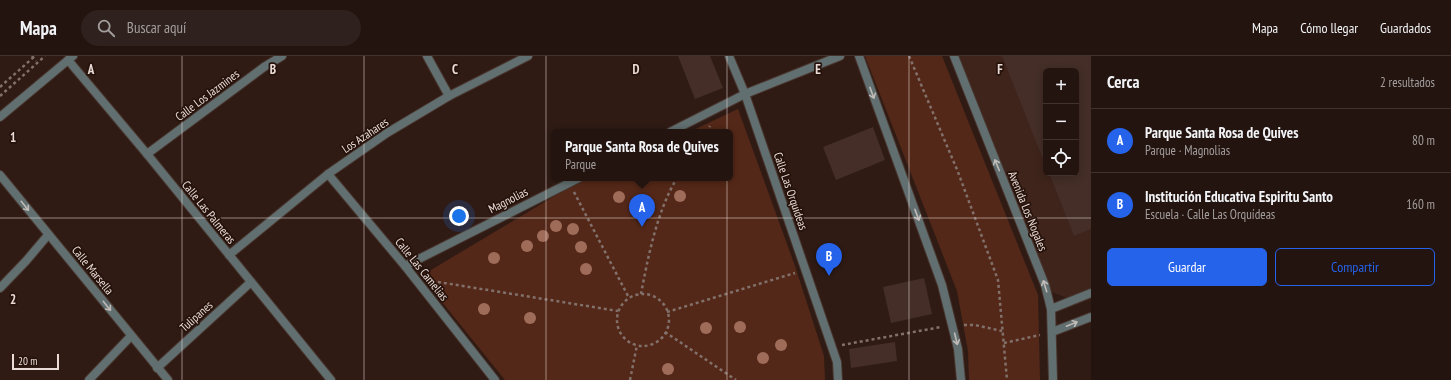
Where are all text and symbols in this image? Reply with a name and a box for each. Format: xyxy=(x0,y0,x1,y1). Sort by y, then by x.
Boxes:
search box xyxy=(81,10,361,46)
text: Mapa xyxy=(20,16,57,40)
icon: search xyxy=(95,17,117,39)
text: Buscar aquí xyxy=(127,18,186,37)
text: Mapa xyxy=(1252,19,1278,37)
text: Cómo llegar xyxy=(1300,19,1358,37)
text: Guardados xyxy=(1380,19,1431,37)
text: A xyxy=(87,61,95,78)
text: B xyxy=(270,61,276,78)
text: C xyxy=(452,61,458,78)
text: D xyxy=(633,61,640,78)
text: E xyxy=(815,61,821,78)
text: F xyxy=(997,61,1003,78)
street label: Calle Los Jazmines xyxy=(172,66,242,124)
map controls xyxy=(1043,68,1079,176)
button: + xyxy=(1043,68,1079,104)
text: Cerca xyxy=(1107,71,1140,93)
text: 2 resultados xyxy=(1380,74,1435,91)
one-way arrow xyxy=(869,86,877,98)
button: − xyxy=(1043,104,1079,140)
street label: Los Azahares xyxy=(339,114,391,156)
text: Parque Santa Rosa de Quives xyxy=(1145,123,1298,142)
text: 1 xyxy=(10,129,16,146)
popup xyxy=(551,129,733,181)
text: A xyxy=(1117,132,1123,149)
text: 80 m xyxy=(1412,132,1435,149)
text: Parque Santa Rosa de Quives xyxy=(565,137,719,156)
button: locate xyxy=(1043,140,1079,176)
text: Parque · Magnolias xyxy=(1145,142,1230,159)
street label: Calle Las Orquídeas xyxy=(771,150,811,232)
text: Parque xyxy=(565,156,596,173)
one-way arrow xyxy=(993,159,1000,171)
street label: Avenida Los Nogales xyxy=(1005,169,1051,253)
street label: Calle Las Palmeras xyxy=(179,177,239,247)
street label: Magnolias xyxy=(486,184,530,216)
text: Institución Educativa Espiritu Santo xyxy=(1145,187,1333,206)
pin: A xyxy=(629,194,655,227)
text: B xyxy=(1117,196,1123,213)
text: 160 m xyxy=(1406,196,1435,213)
one-way arrow xyxy=(20,200,29,211)
your location xyxy=(449,206,469,226)
text: Escuela · Calle Las Orquídeas xyxy=(1145,206,1275,223)
one-way arrow xyxy=(913,208,921,220)
street label: Calle Las Camelias xyxy=(392,235,452,303)
street label: Calle Marsella xyxy=(69,243,117,298)
pin: B xyxy=(816,243,842,276)
button: Guardar xyxy=(1107,248,1267,286)
button: Compartir xyxy=(1275,248,1435,286)
one-way arrow xyxy=(1041,280,1048,293)
text: 2 xyxy=(10,291,16,308)
street label: Tulipanes xyxy=(176,297,216,335)
one-way arrow xyxy=(103,301,111,312)
one-way arrow xyxy=(1065,320,1077,328)
one-way arrow xyxy=(952,332,960,345)
scale bar xyxy=(12,352,59,371)
text: 20 m xyxy=(18,354,37,368)

